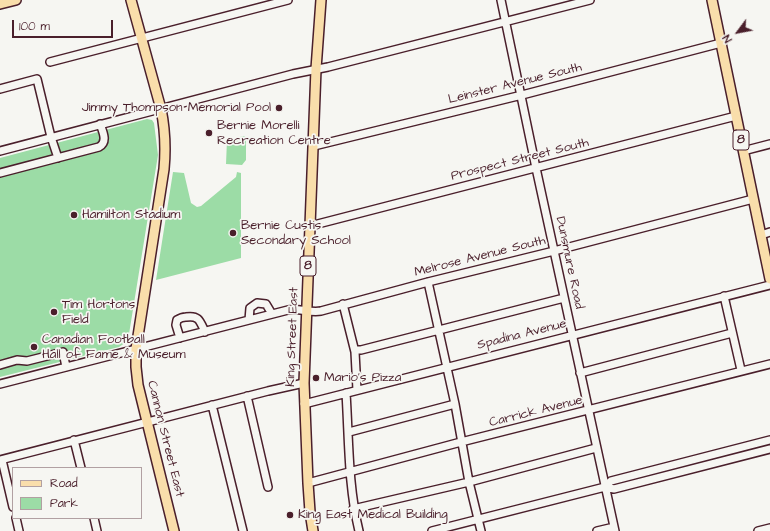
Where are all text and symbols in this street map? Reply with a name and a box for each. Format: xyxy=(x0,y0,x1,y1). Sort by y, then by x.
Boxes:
scale bar xyxy=(14,12,115,38)
north arrow xyxy=(718,12,758,52)
text: 100 m xyxy=(19,18,50,35)
text: N xyxy=(719,32,736,46)
street label: Leinster Avenue South xyxy=(447,60,583,108)
place label: Jimmy Thompson Memorial Pool xyxy=(82,100,271,116)
marker: Jimmy Thompson Memorial Pool xyxy=(274,103,284,113)
place label: Bernie Morelli Recreation Centre xyxy=(217,118,331,149)
marker: Bernie Morelli Recreation Centre xyxy=(204,128,214,138)
road number: 8 xyxy=(733,130,749,150)
street label: Prospect Street South xyxy=(449,135,591,185)
place label: Hamilton Stadium xyxy=(82,207,180,223)
marker: Hamilton Stadium xyxy=(69,210,79,220)
street label: Dunsmure Road xyxy=(552,215,586,311)
place label: Bernie Custis Secondary School xyxy=(241,218,351,249)
marker: Bernie Custis Secondary School xyxy=(228,228,238,238)
street label: Melrose Avenue South xyxy=(413,233,547,281)
road number: 8 xyxy=(300,256,316,276)
street label: King Street East xyxy=(283,287,303,387)
place label: Tim Hortons Field xyxy=(62,297,135,328)
marker: Tim Hortons Field xyxy=(49,307,59,317)
street label: Spadina Avenue xyxy=(476,316,568,354)
place label: Canadian Football Hall of Fame & Museum xyxy=(42,332,186,363)
marker: Canadian Football Hall of Fame & Museum xyxy=(29,342,39,352)
place label: Mario's Pizza xyxy=(324,370,401,386)
marker: Mario's Pizza xyxy=(311,373,321,383)
street label: Cannon Street East xyxy=(143,379,187,499)
street label: Carrick Avenue xyxy=(488,393,584,431)
legend xyxy=(12,467,142,519)
text: Road xyxy=(50,475,78,492)
text: Park xyxy=(50,495,78,512)
place label: King East Medical Building xyxy=(298,507,448,523)
marker: King East Medical Building xyxy=(285,510,295,520)

